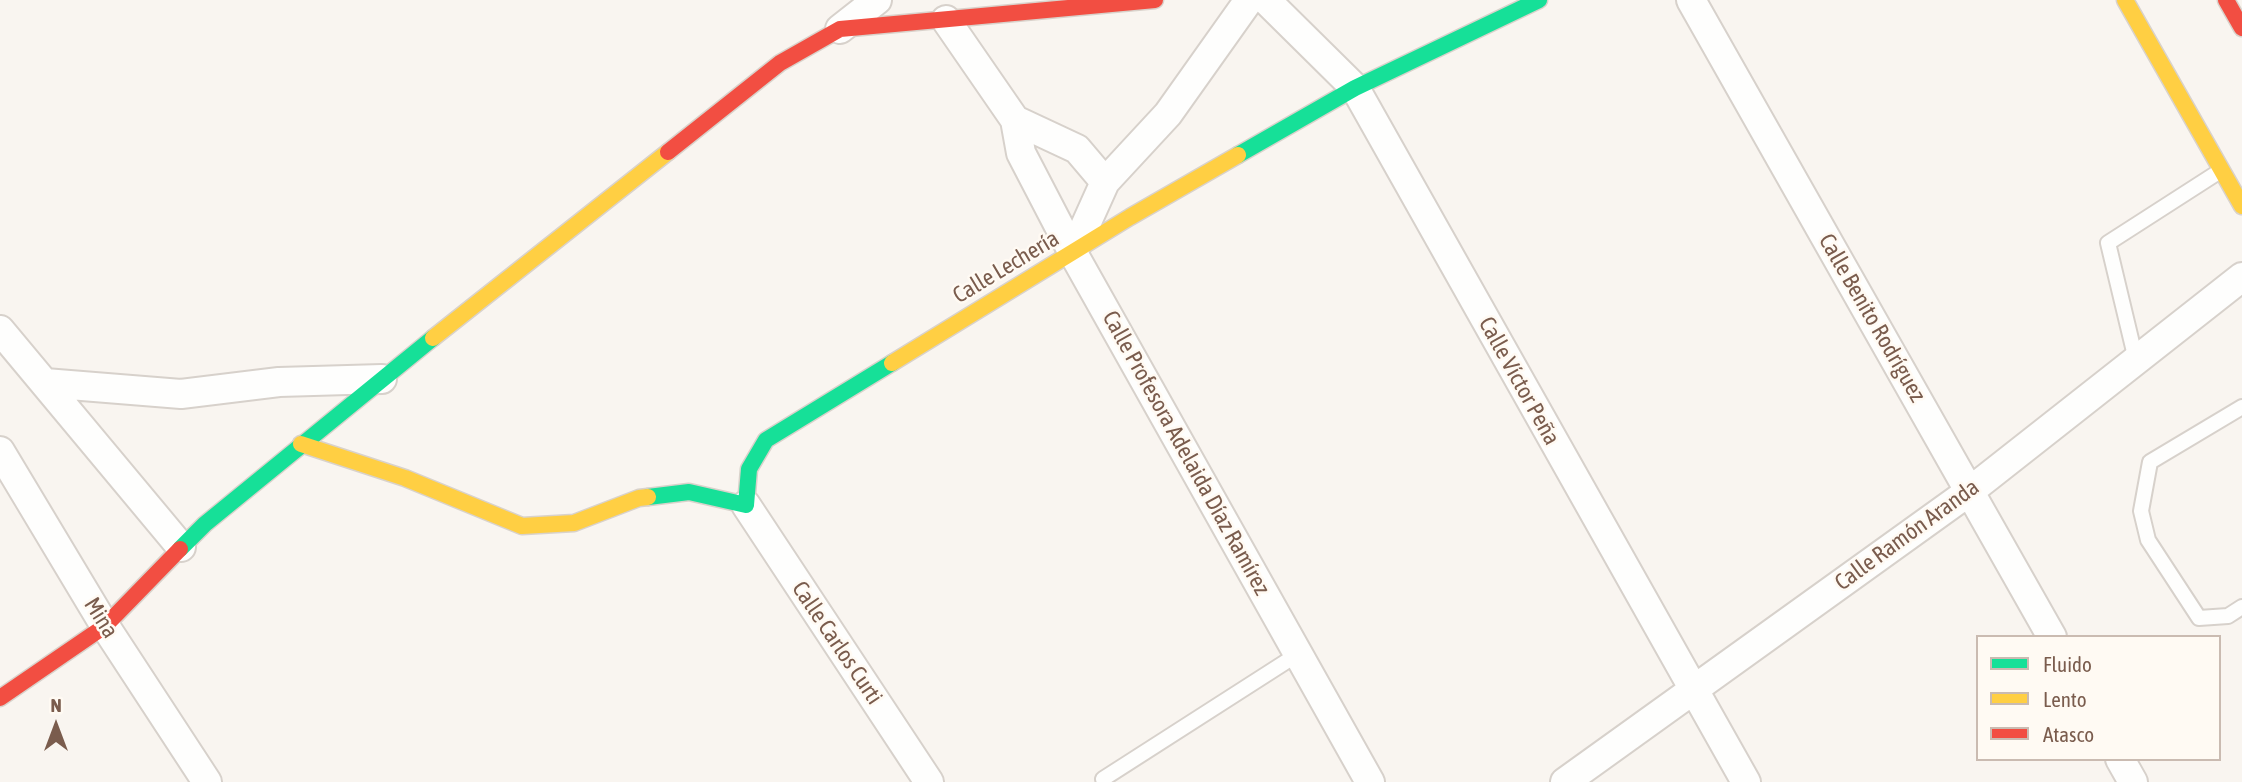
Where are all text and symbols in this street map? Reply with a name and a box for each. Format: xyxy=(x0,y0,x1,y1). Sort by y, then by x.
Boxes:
street label: Calle Lechería xyxy=(948,225,1064,309)
street label: Calle Benito Rodríguez xyxy=(1813,229,1931,407)
street label: Calle Profesora Adelaida Díaz Ramírez xyxy=(1096,306,1276,600)
street label: Calle Víctor Peña xyxy=(1472,312,1566,450)
street label: Calle Ramón Aranda xyxy=(1830,473,1984,597)
street label: Calle Carlos Curti xyxy=(786,576,888,710)
street label: Mina xyxy=(78,593,124,643)
legend xyxy=(1976,635,2221,761)
text: Fluido xyxy=(2043,652,2092,676)
text: Lento xyxy=(2043,687,2087,711)
north arrow xyxy=(21,691,91,761)
text: N xyxy=(50,694,62,716)
text: Atasco xyxy=(2043,722,2094,746)

